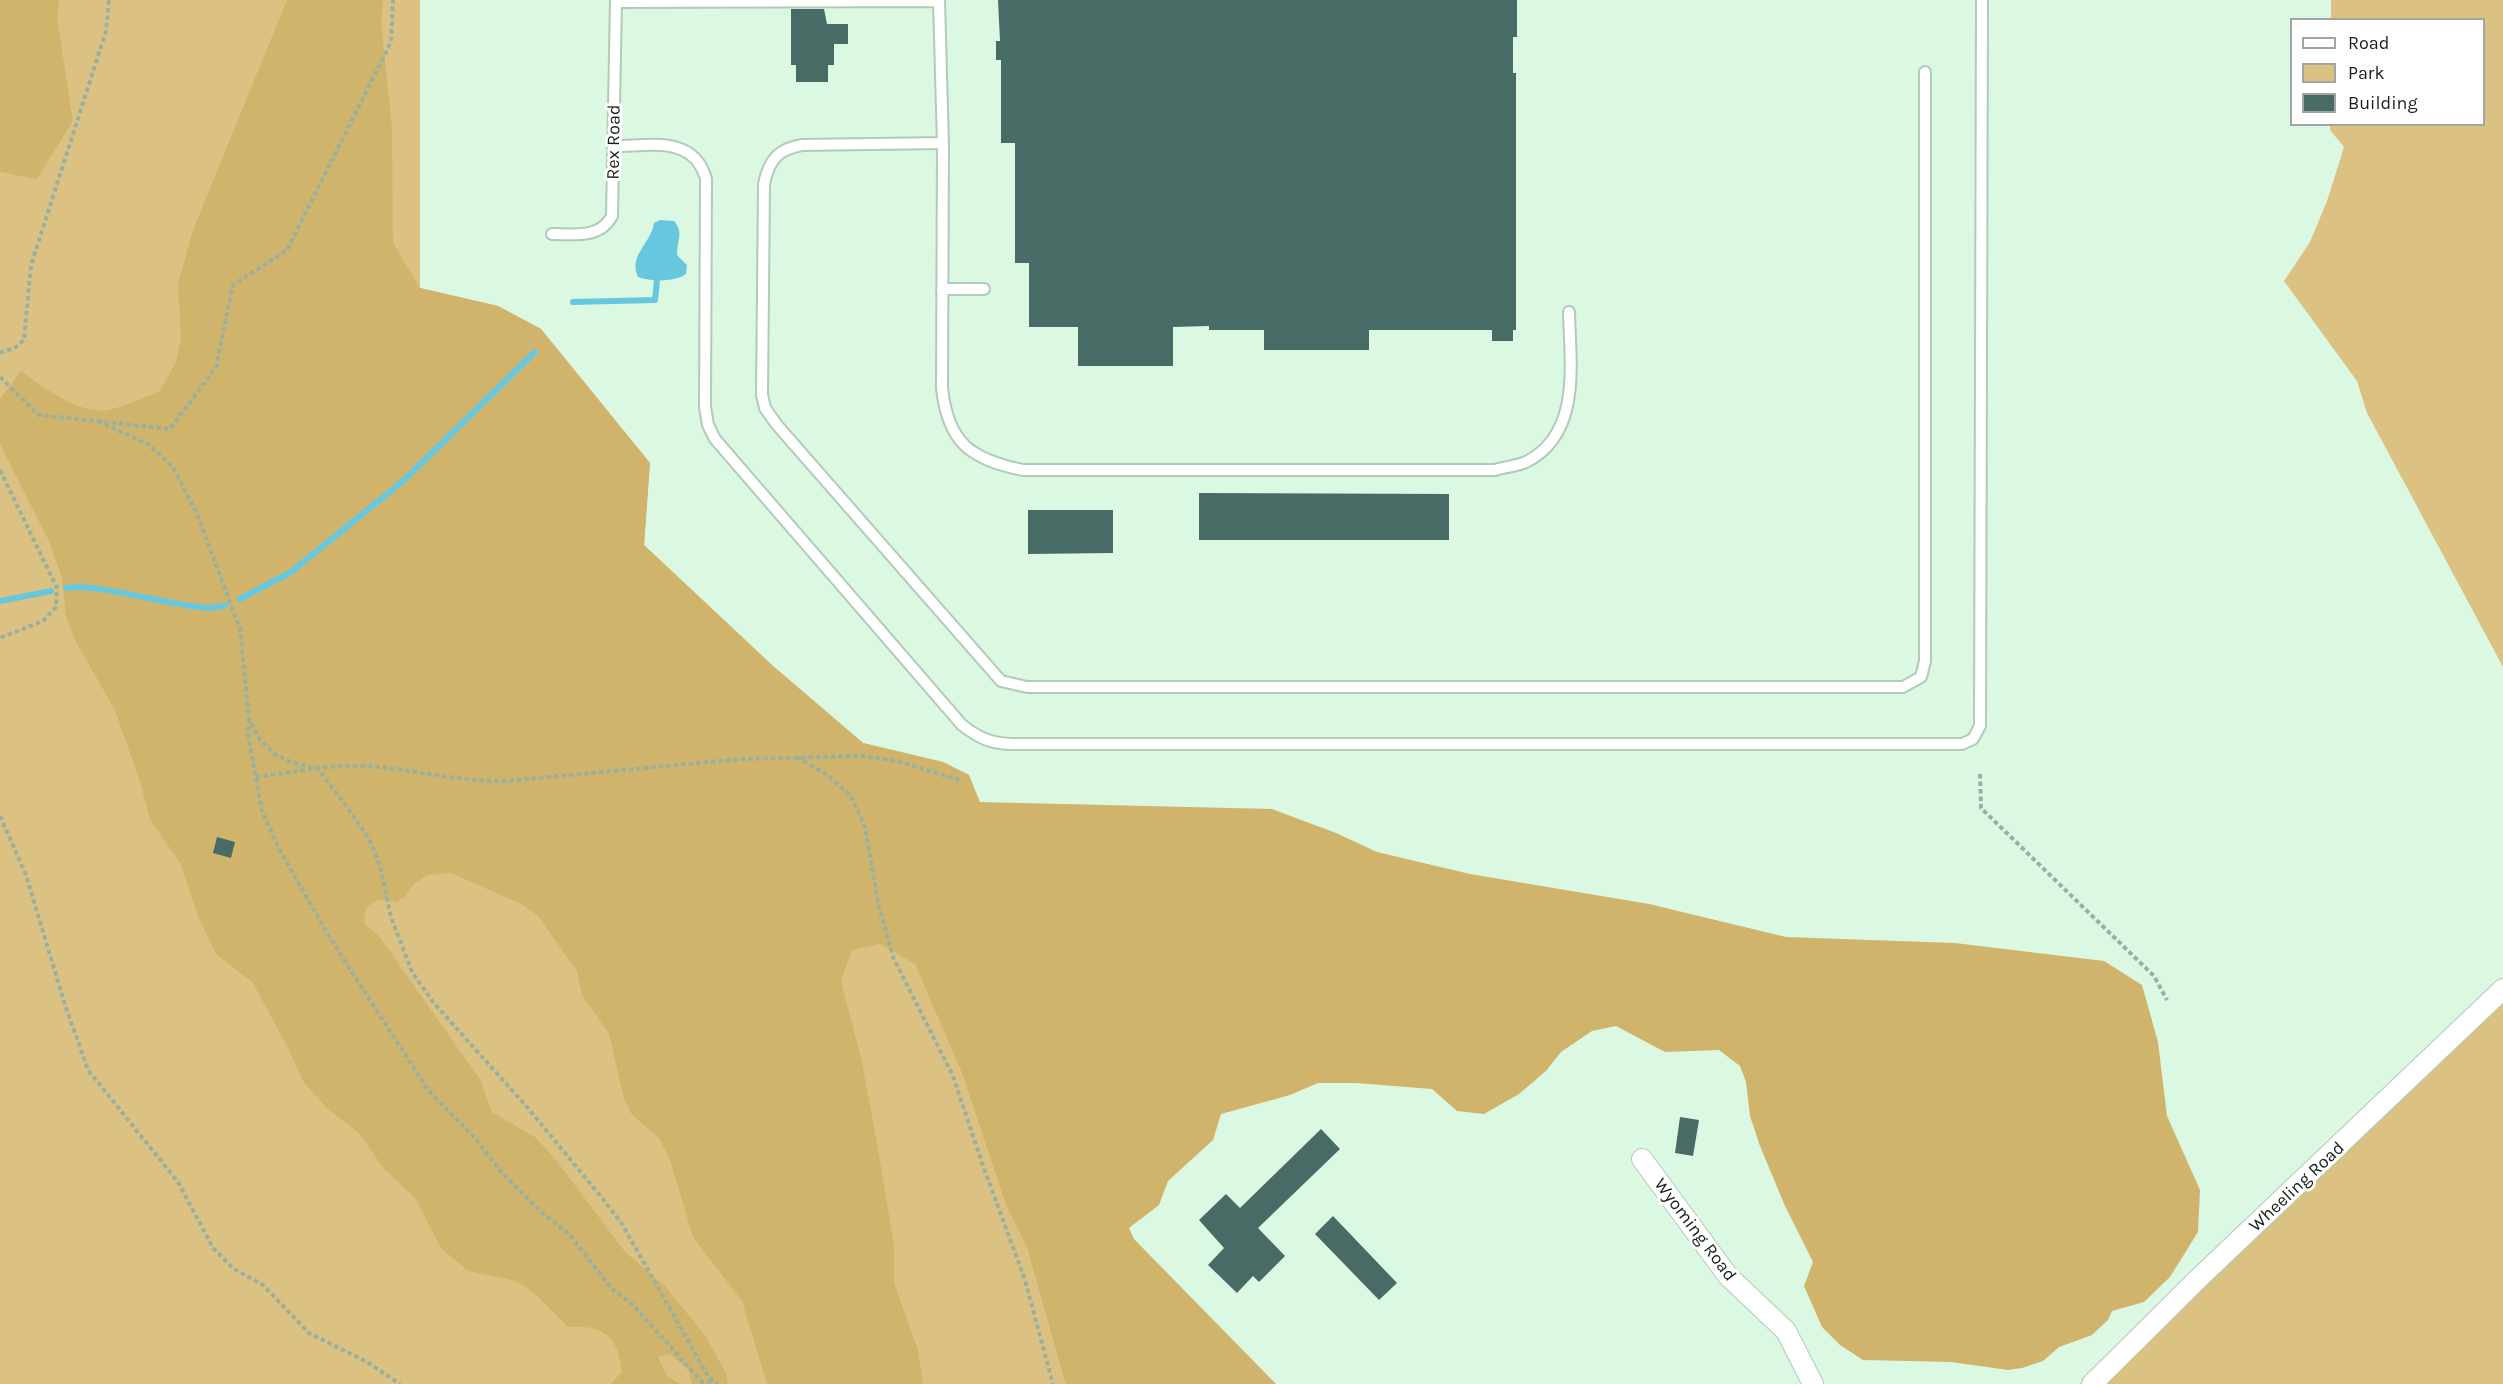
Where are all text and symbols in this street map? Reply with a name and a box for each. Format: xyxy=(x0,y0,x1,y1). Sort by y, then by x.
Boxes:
legend xyxy=(2290,18,2485,126)
text: Road xyxy=(2348,32,2389,54)
text: Park xyxy=(2348,62,2385,84)
text: Building xyxy=(2348,92,2418,114)
street label: Rex Road xyxy=(603,104,625,180)
street label: Wheeling Road xyxy=(2245,1137,2349,1237)
street label: Wyoming Road xyxy=(1649,1174,1741,1286)

